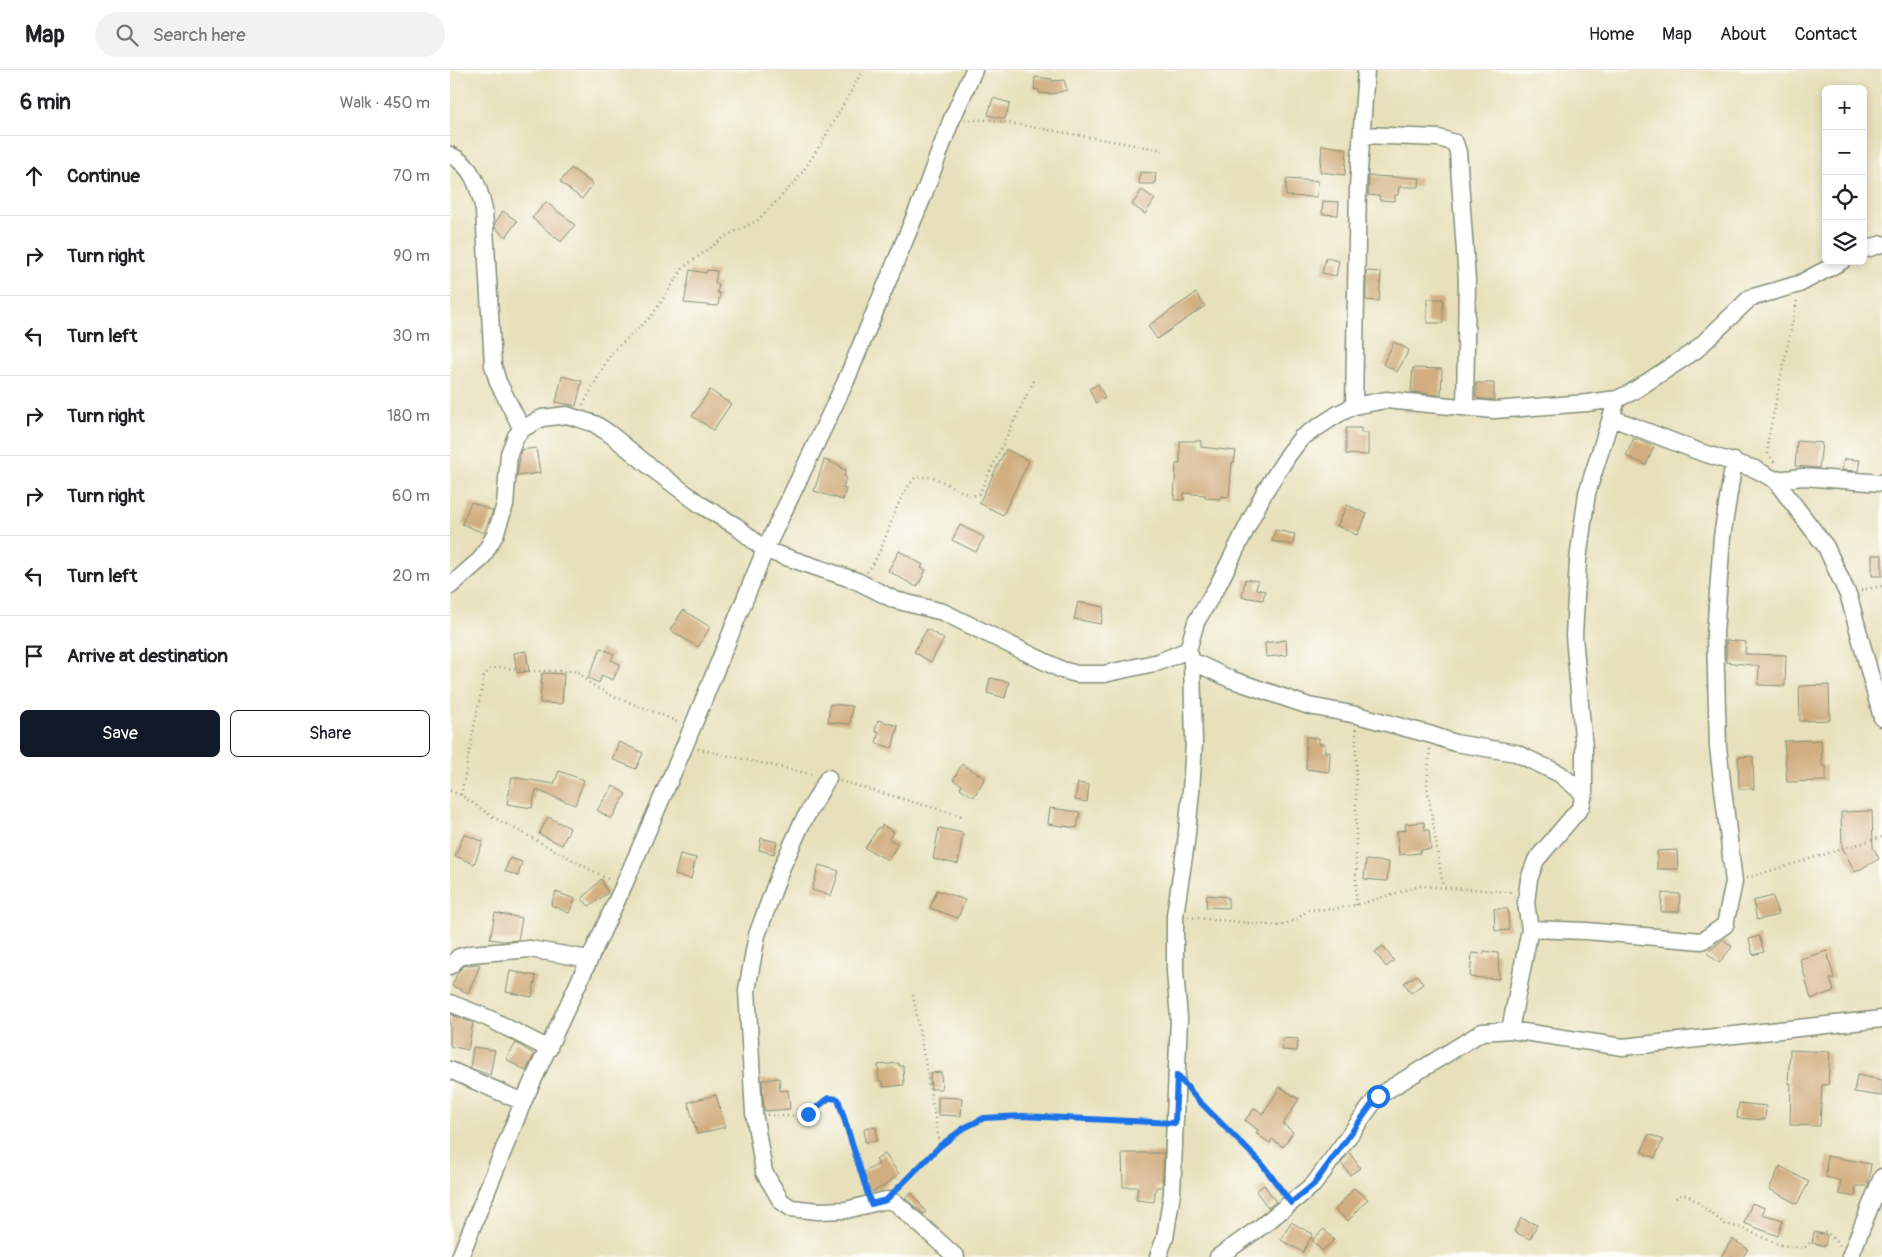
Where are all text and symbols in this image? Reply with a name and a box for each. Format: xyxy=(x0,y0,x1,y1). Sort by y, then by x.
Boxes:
search box xyxy=(95,12,445,57)
text: Map xyxy=(25,20,65,49)
icon: search xyxy=(113,21,141,49)
text: Search here xyxy=(153,23,246,47)
text: Home xyxy=(1589,23,1634,46)
text: Map xyxy=(1662,23,1692,46)
text: About xyxy=(1720,23,1766,46)
text: Contact xyxy=(1794,23,1857,46)
map controls xyxy=(1822,85,1867,265)
button: + xyxy=(1822,85,1867,130)
text: 6 min xyxy=(20,89,71,116)
text: Walk · 450 m xyxy=(340,93,430,113)
button: − xyxy=(1822,130,1867,175)
icon: ahead xyxy=(20,162,48,190)
text: Continue xyxy=(67,164,140,188)
text: 70 m xyxy=(393,166,430,186)
button: locate xyxy=(1822,175,1867,220)
button: layers xyxy=(1822,220,1867,265)
icon: right xyxy=(20,242,48,270)
text: Turn right xyxy=(67,244,145,268)
text: 90 m xyxy=(393,246,430,266)
icon: left xyxy=(20,322,48,350)
text: Turn left xyxy=(67,324,137,348)
text: 30 m xyxy=(392,326,430,346)
icon: right xyxy=(20,402,48,430)
text: Turn right xyxy=(67,404,145,428)
text: 180 m xyxy=(387,406,430,426)
icon: right xyxy=(20,482,48,510)
text: Turn right xyxy=(67,484,145,508)
text: 60 m xyxy=(392,486,430,506)
icon: left xyxy=(20,562,48,590)
text: Turn left xyxy=(67,564,137,588)
text: 20 m xyxy=(392,566,430,586)
icon: arrive xyxy=(20,642,48,670)
text: Arrive at destination xyxy=(67,644,228,668)
button: Save xyxy=(20,710,220,757)
button: Share xyxy=(230,710,430,757)
route start xyxy=(1367,1085,1390,1108)
route end xyxy=(797,1103,820,1126)

